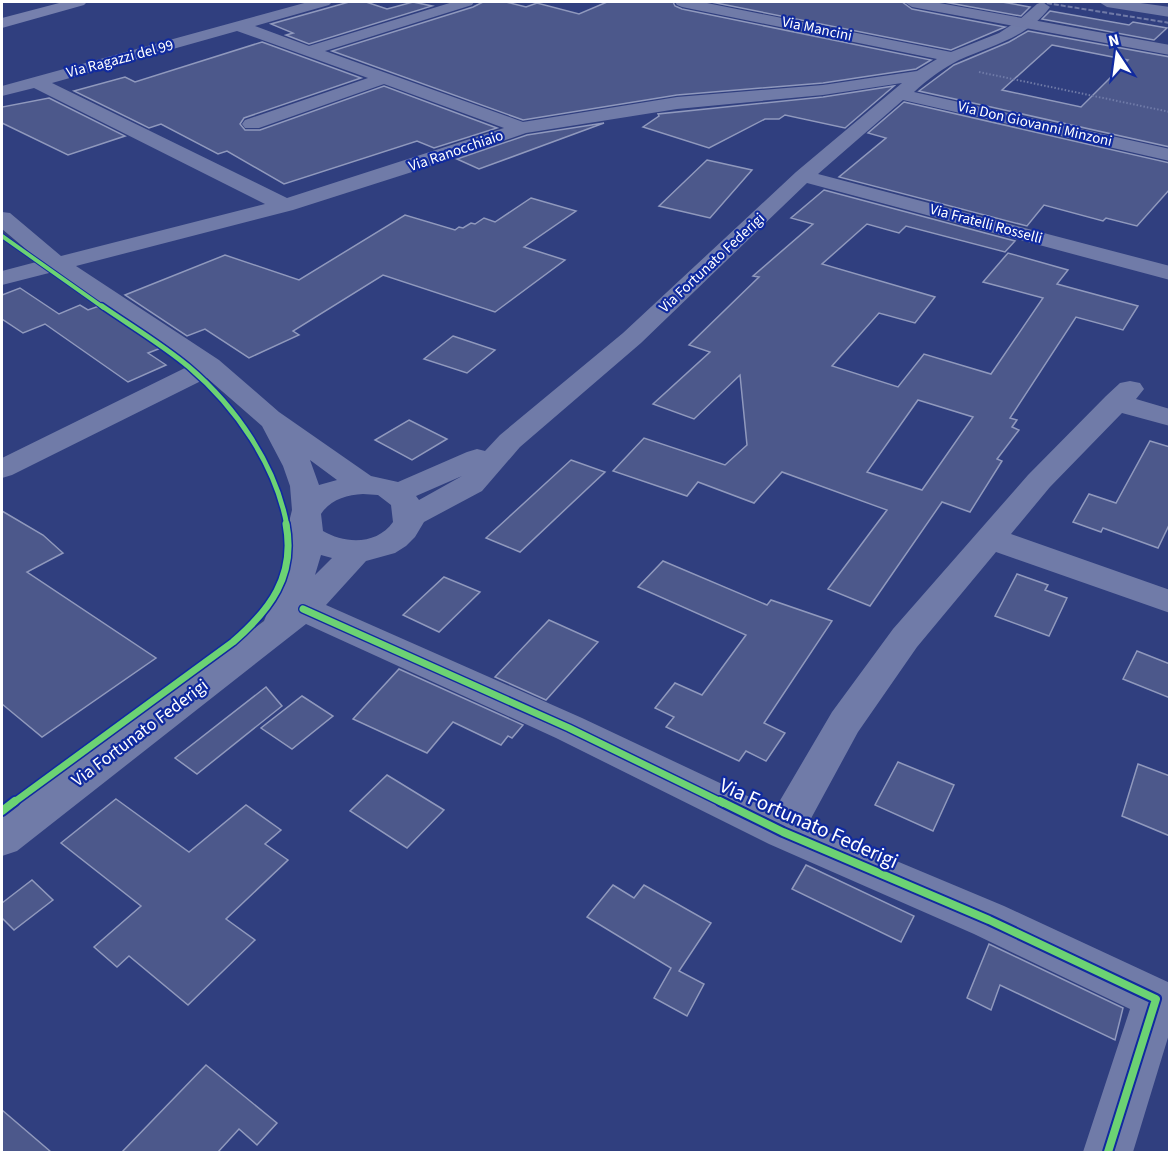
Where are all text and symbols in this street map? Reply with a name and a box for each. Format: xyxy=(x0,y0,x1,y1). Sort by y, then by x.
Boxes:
street label: Via Mancini xyxy=(780,11,854,47)
north arrow xyxy=(1087,24,1147,84)
text: N xyxy=(1106,28,1122,52)
street label: Via Ragazzi del 99 xyxy=(64,35,176,83)
street label: Via Don Giovanni Minzoni xyxy=(956,96,1114,152)
street label: Via Ranocchiaio xyxy=(406,125,506,177)
street label: Via Fratelli Rosselli xyxy=(927,199,1045,249)
street label: Via Fortunato Federigi xyxy=(654,208,770,318)
street label: Via Fortunato Federigi xyxy=(66,673,214,793)
street label: Via Fortunato Federigi xyxy=(715,770,903,876)

